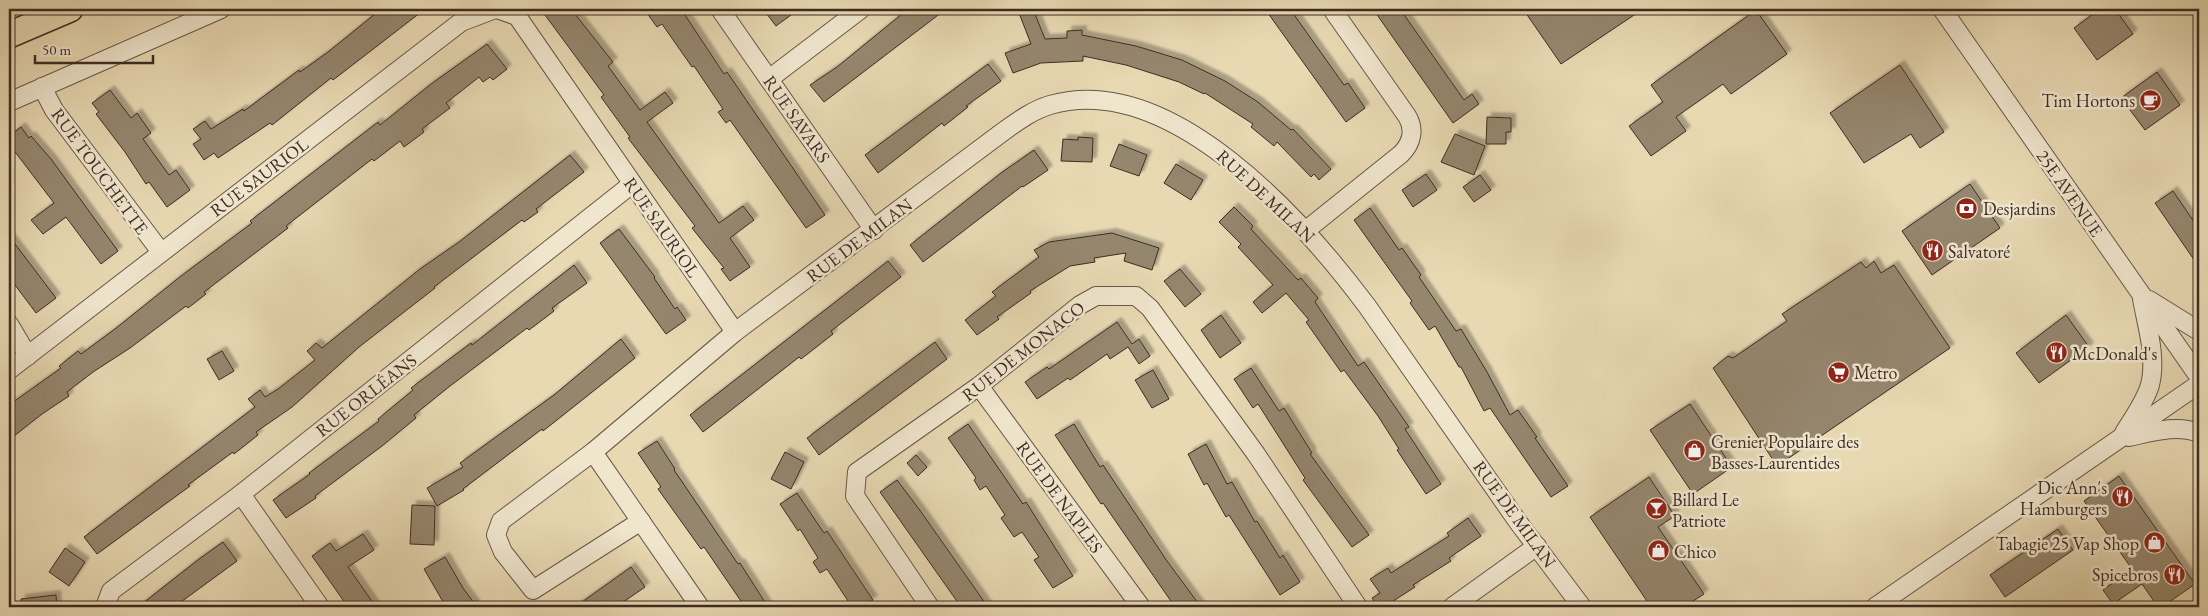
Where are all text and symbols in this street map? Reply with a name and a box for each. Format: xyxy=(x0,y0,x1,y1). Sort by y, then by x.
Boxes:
scale bar xyxy=(35,32,152,64)
text: 50 m xyxy=(42,40,71,59)
street label: RUE SAVARS xyxy=(758,71,836,167)
cafe icon: Tim Hortons xyxy=(2139,88,2163,112)
place label: Tim Hortons xyxy=(2042,89,2135,112)
street label: RUE TOUCHETTE xyxy=(47,103,153,239)
street label: RUE SAURIOL xyxy=(205,132,313,221)
street label: RUE DE MILAN xyxy=(1212,144,1321,248)
street label: 25E AVENUE xyxy=(2032,145,2108,241)
street label: RUE SAURIOL xyxy=(619,172,705,282)
street label: RUE DE MILAN xyxy=(801,192,917,287)
bank icon: Desjardins xyxy=(1955,196,1979,220)
place label: Desjardins xyxy=(1983,197,2056,220)
restaurant icon: Salvatoré xyxy=(1920,239,1944,263)
place label: Salvatoré xyxy=(1948,240,2010,263)
street label: RUE DE MONACO xyxy=(957,296,1089,406)
restaurant icon: McDonald's xyxy=(2044,341,2068,365)
place label: McDonald's xyxy=(2072,342,2157,365)
street label: RUE ORLÉANS xyxy=(311,348,421,442)
supermarket icon: Metro xyxy=(1826,360,1850,384)
place label: Metro xyxy=(1854,361,1898,384)
place label: Grenier Populaire des Basses-Laurentides xyxy=(1711,430,1859,474)
street label: RUE DE NAPLES xyxy=(1012,436,1108,558)
shop icon: Grenier Populaire des Basses-Laurentides xyxy=(1683,439,1707,463)
street label: RUE DE MILAN xyxy=(1468,456,1562,573)
place label: Dic Ann's Hamburgers xyxy=(2020,476,2107,520)
restaurant icon: Dic Ann's Hamburgers xyxy=(2111,485,2135,509)
place label: Billard Le Patriote xyxy=(1672,488,1739,532)
bar icon: Billard Le Patriote xyxy=(1644,497,1668,521)
shop icon: Tabagie 25 Vap Shop xyxy=(2143,531,2167,555)
place label: Tabagie 25 Vap Shop xyxy=(1996,532,2139,555)
shop icon: Chico xyxy=(1646,539,1670,563)
place label: Chico xyxy=(1674,540,1716,563)
restaurant icon: Spicebros xyxy=(2162,562,2186,586)
place label: Spicebros xyxy=(2092,563,2158,586)

